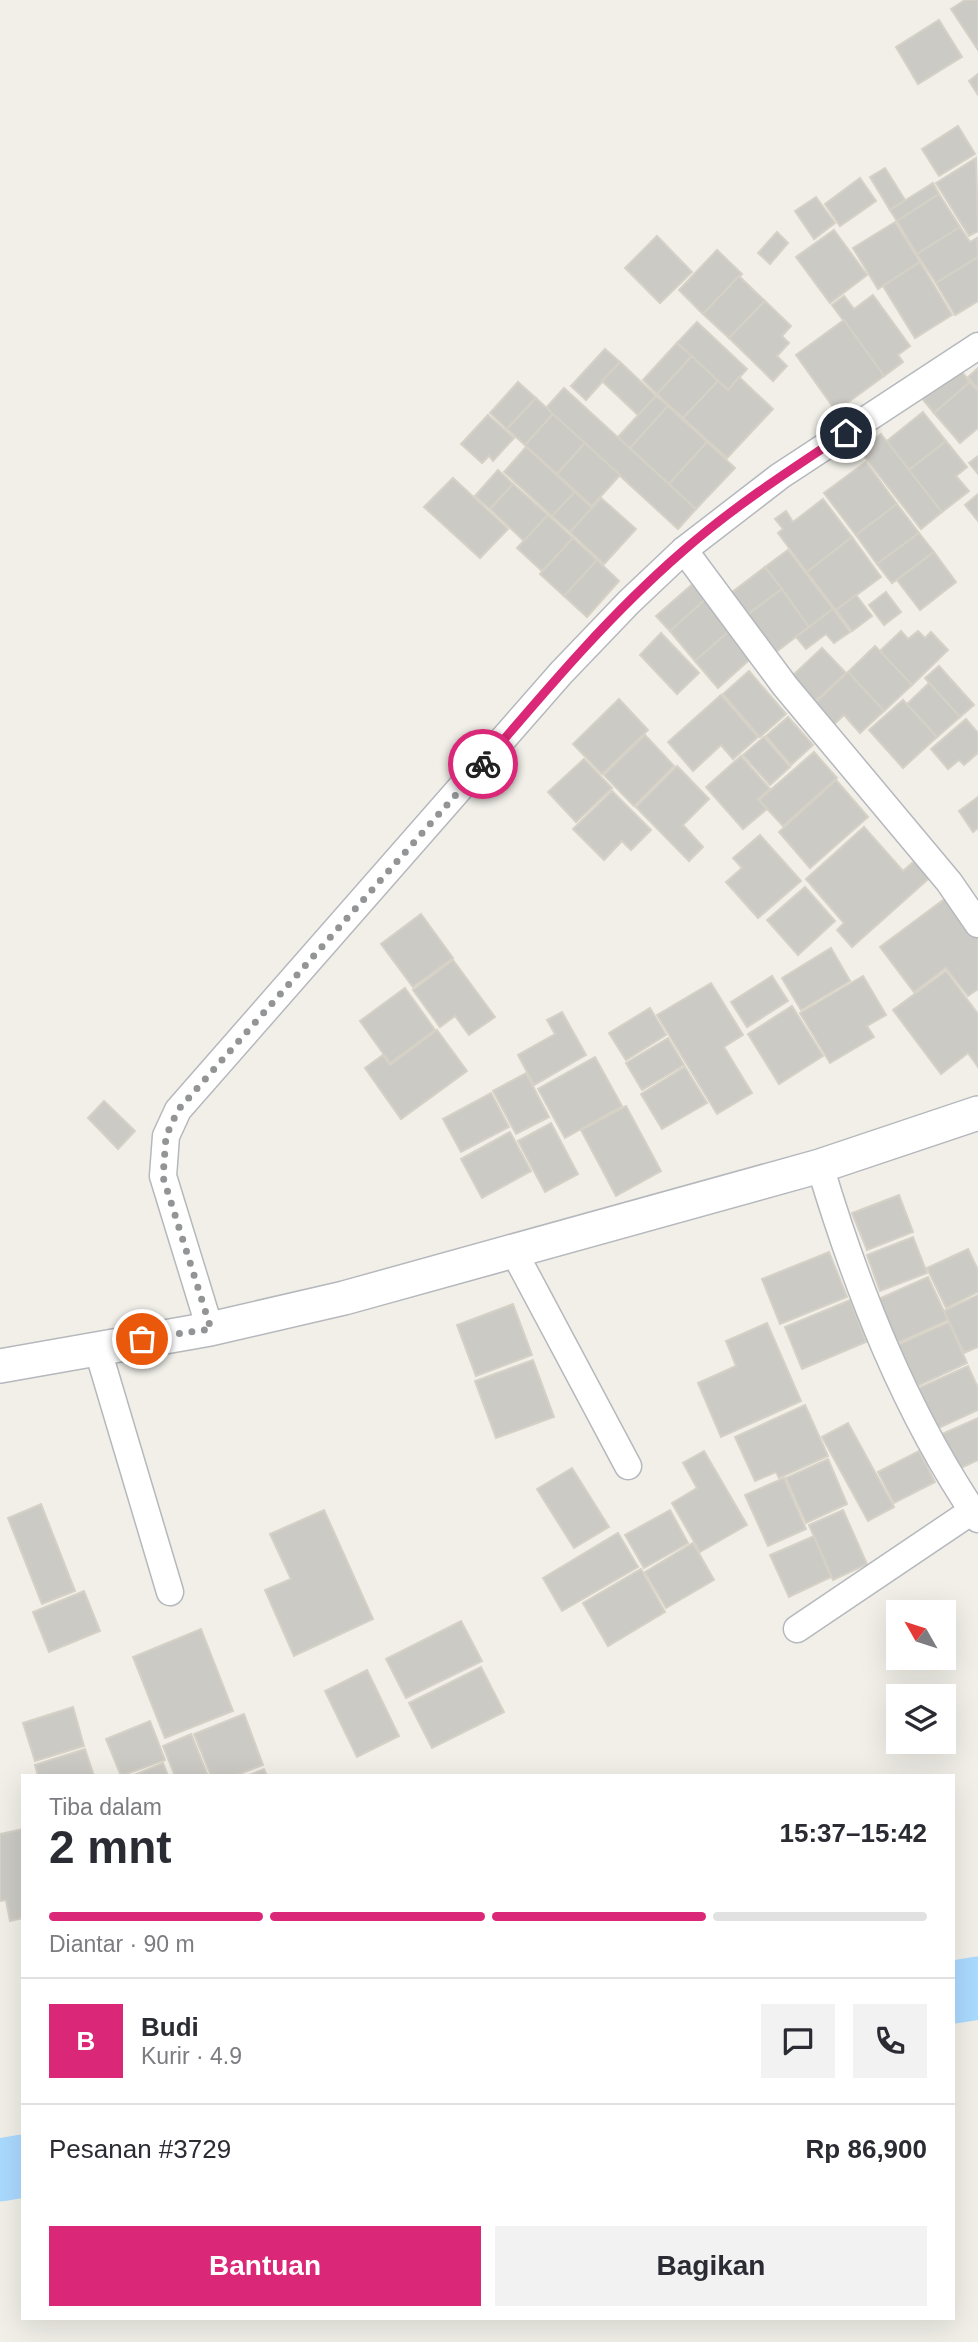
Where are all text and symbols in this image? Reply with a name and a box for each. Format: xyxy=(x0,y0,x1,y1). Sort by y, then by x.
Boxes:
pin xyxy=(816,403,876,463)
icon: home xyxy=(827,414,865,452)
courier xyxy=(448,729,518,799)
icon: bike xyxy=(464,745,502,783)
pin xyxy=(112,1309,172,1369)
icon: bag xyxy=(123,1320,161,1358)
north arrow xyxy=(886,1600,956,1670)
map controls xyxy=(886,1600,956,1754)
button: layers xyxy=(886,1684,956,1754)
text: Tiba dalam xyxy=(49,1794,162,1820)
text: 15:37–15:42 xyxy=(780,1818,927,1848)
text: 2 mnt xyxy=(49,1821,172,1873)
text: Diantar · 90 m xyxy=(49,1931,195,1957)
button: chat xyxy=(761,2004,835,2078)
button: phone xyxy=(853,2004,927,2078)
text: Budi xyxy=(141,2012,199,2042)
text: B xyxy=(77,2026,95,2056)
text: Kurir · 4.9 xyxy=(141,2043,242,2069)
text: Pesanan #3729 xyxy=(49,2134,231,2164)
text: Rp 86,900 xyxy=(806,2134,927,2164)
button: Bantuan xyxy=(49,2226,481,2306)
button: Bagikan xyxy=(495,2226,927,2306)

